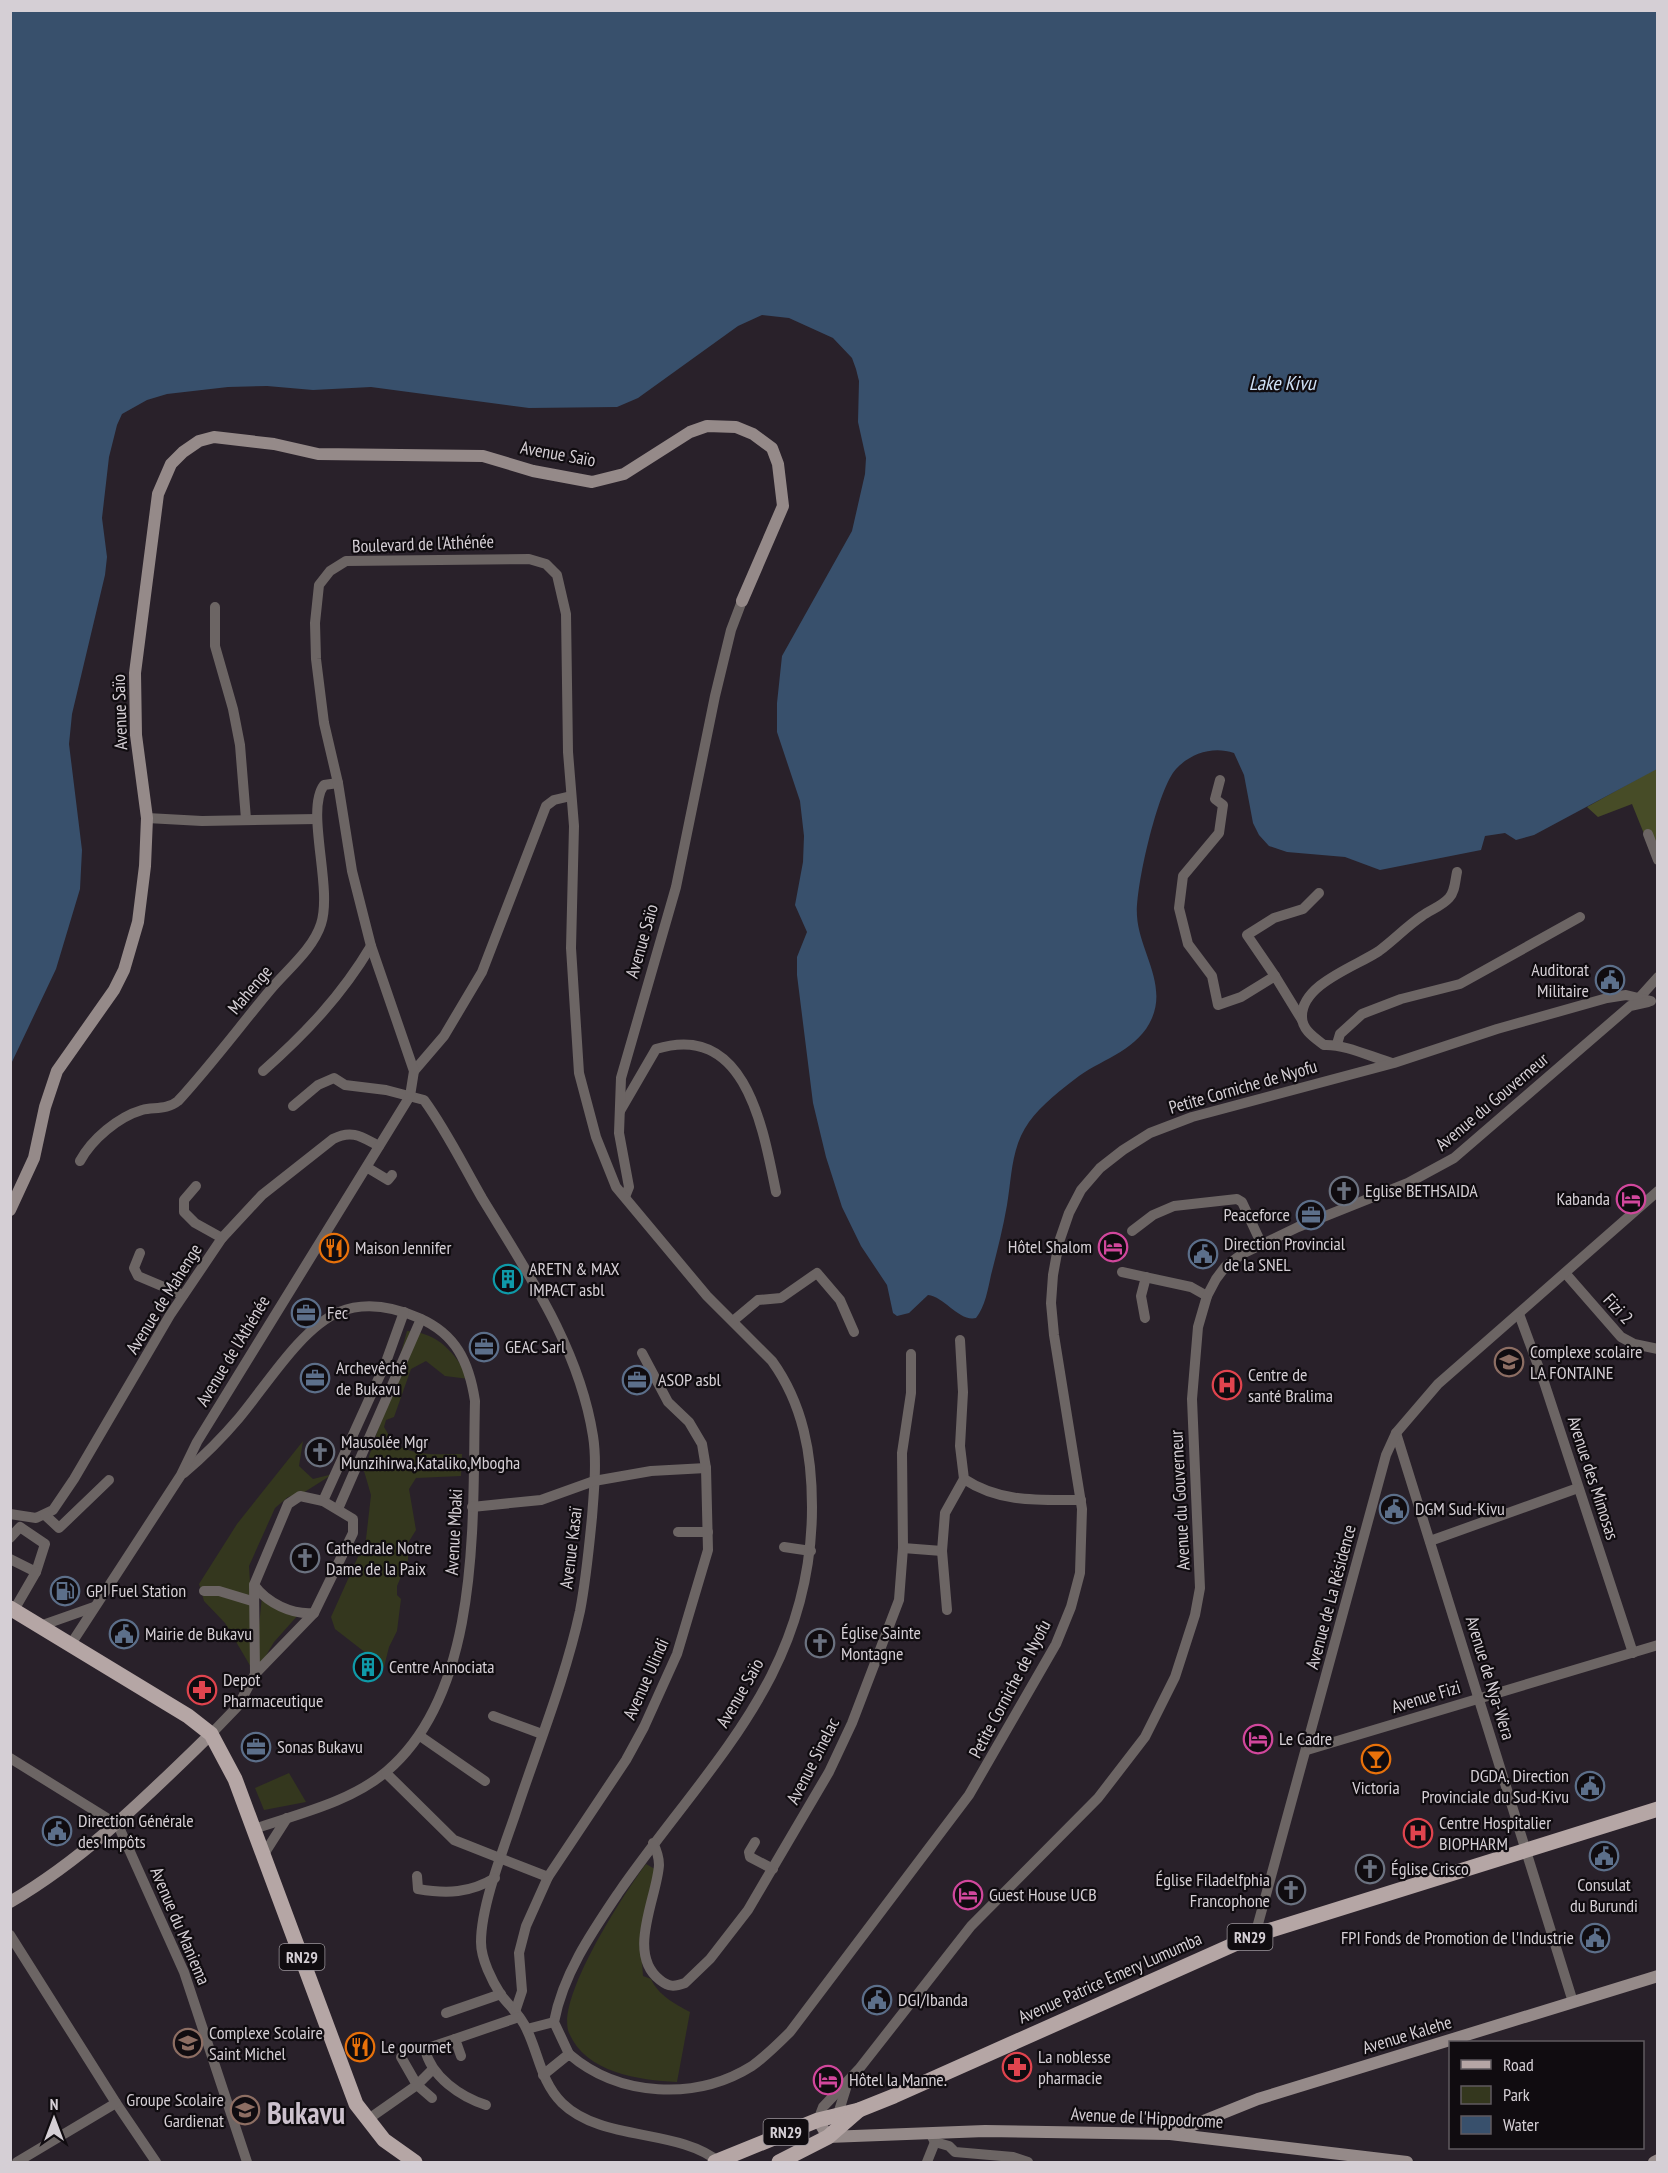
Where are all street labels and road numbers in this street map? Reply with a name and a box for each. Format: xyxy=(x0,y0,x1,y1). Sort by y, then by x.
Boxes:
street label: Avenue Saïo xyxy=(519,436,598,471)
street label: Boulevard de l'Athénée xyxy=(352,530,494,557)
street label: Avenue Saïo xyxy=(107,673,132,750)
street label: Avenue Saïo xyxy=(620,901,663,981)
street label: Mahenge xyxy=(222,960,277,1019)
street label: Avenue du Gouverneur xyxy=(1430,1048,1553,1156)
street label: Petite Corniche de Nyofu xyxy=(1166,1054,1320,1119)
street label: Avenue de Mahenge xyxy=(121,1239,207,1358)
street label: Fizi 2 xyxy=(1598,1289,1638,1329)
street label: Avenue de l'Athénée xyxy=(190,1291,275,1410)
street label: Avenue des Mimosas xyxy=(1563,1413,1624,1543)
street label: Avenue du Gouverneur xyxy=(1164,1429,1195,1571)
street label: Avenue Mbaki xyxy=(440,1488,467,1576)
street label: Avenue Kasaï xyxy=(554,1505,587,1590)
street label: Avenue de La Résidence xyxy=(1300,1522,1361,1672)
street label: Avenue de Nya-Wera xyxy=(1461,1613,1520,1743)
street label: Petite Corniche de Nyofu xyxy=(963,1616,1056,1762)
street label: Avenue Ulindi xyxy=(617,1635,674,1723)
street label: Avenue Saïo xyxy=(711,1654,769,1731)
street label: Avenue Fizi xyxy=(1389,1675,1463,1718)
street label: Avenue Sinelac xyxy=(781,1713,844,1808)
street label: Avenue du Maniema xyxy=(145,1864,216,1988)
road number: RN29 xyxy=(1228,1924,1272,1950)
street label: Avenue Patrice Emery Lumumba xyxy=(1014,1927,1205,2028)
road number: RN29 xyxy=(280,1944,324,1970)
street label: Avenue Kalehe xyxy=(1359,2010,1454,2059)
street label: Avenue de l'Hippodrome xyxy=(1070,2102,1224,2133)
road number: RN29 xyxy=(764,2119,808,2145)

